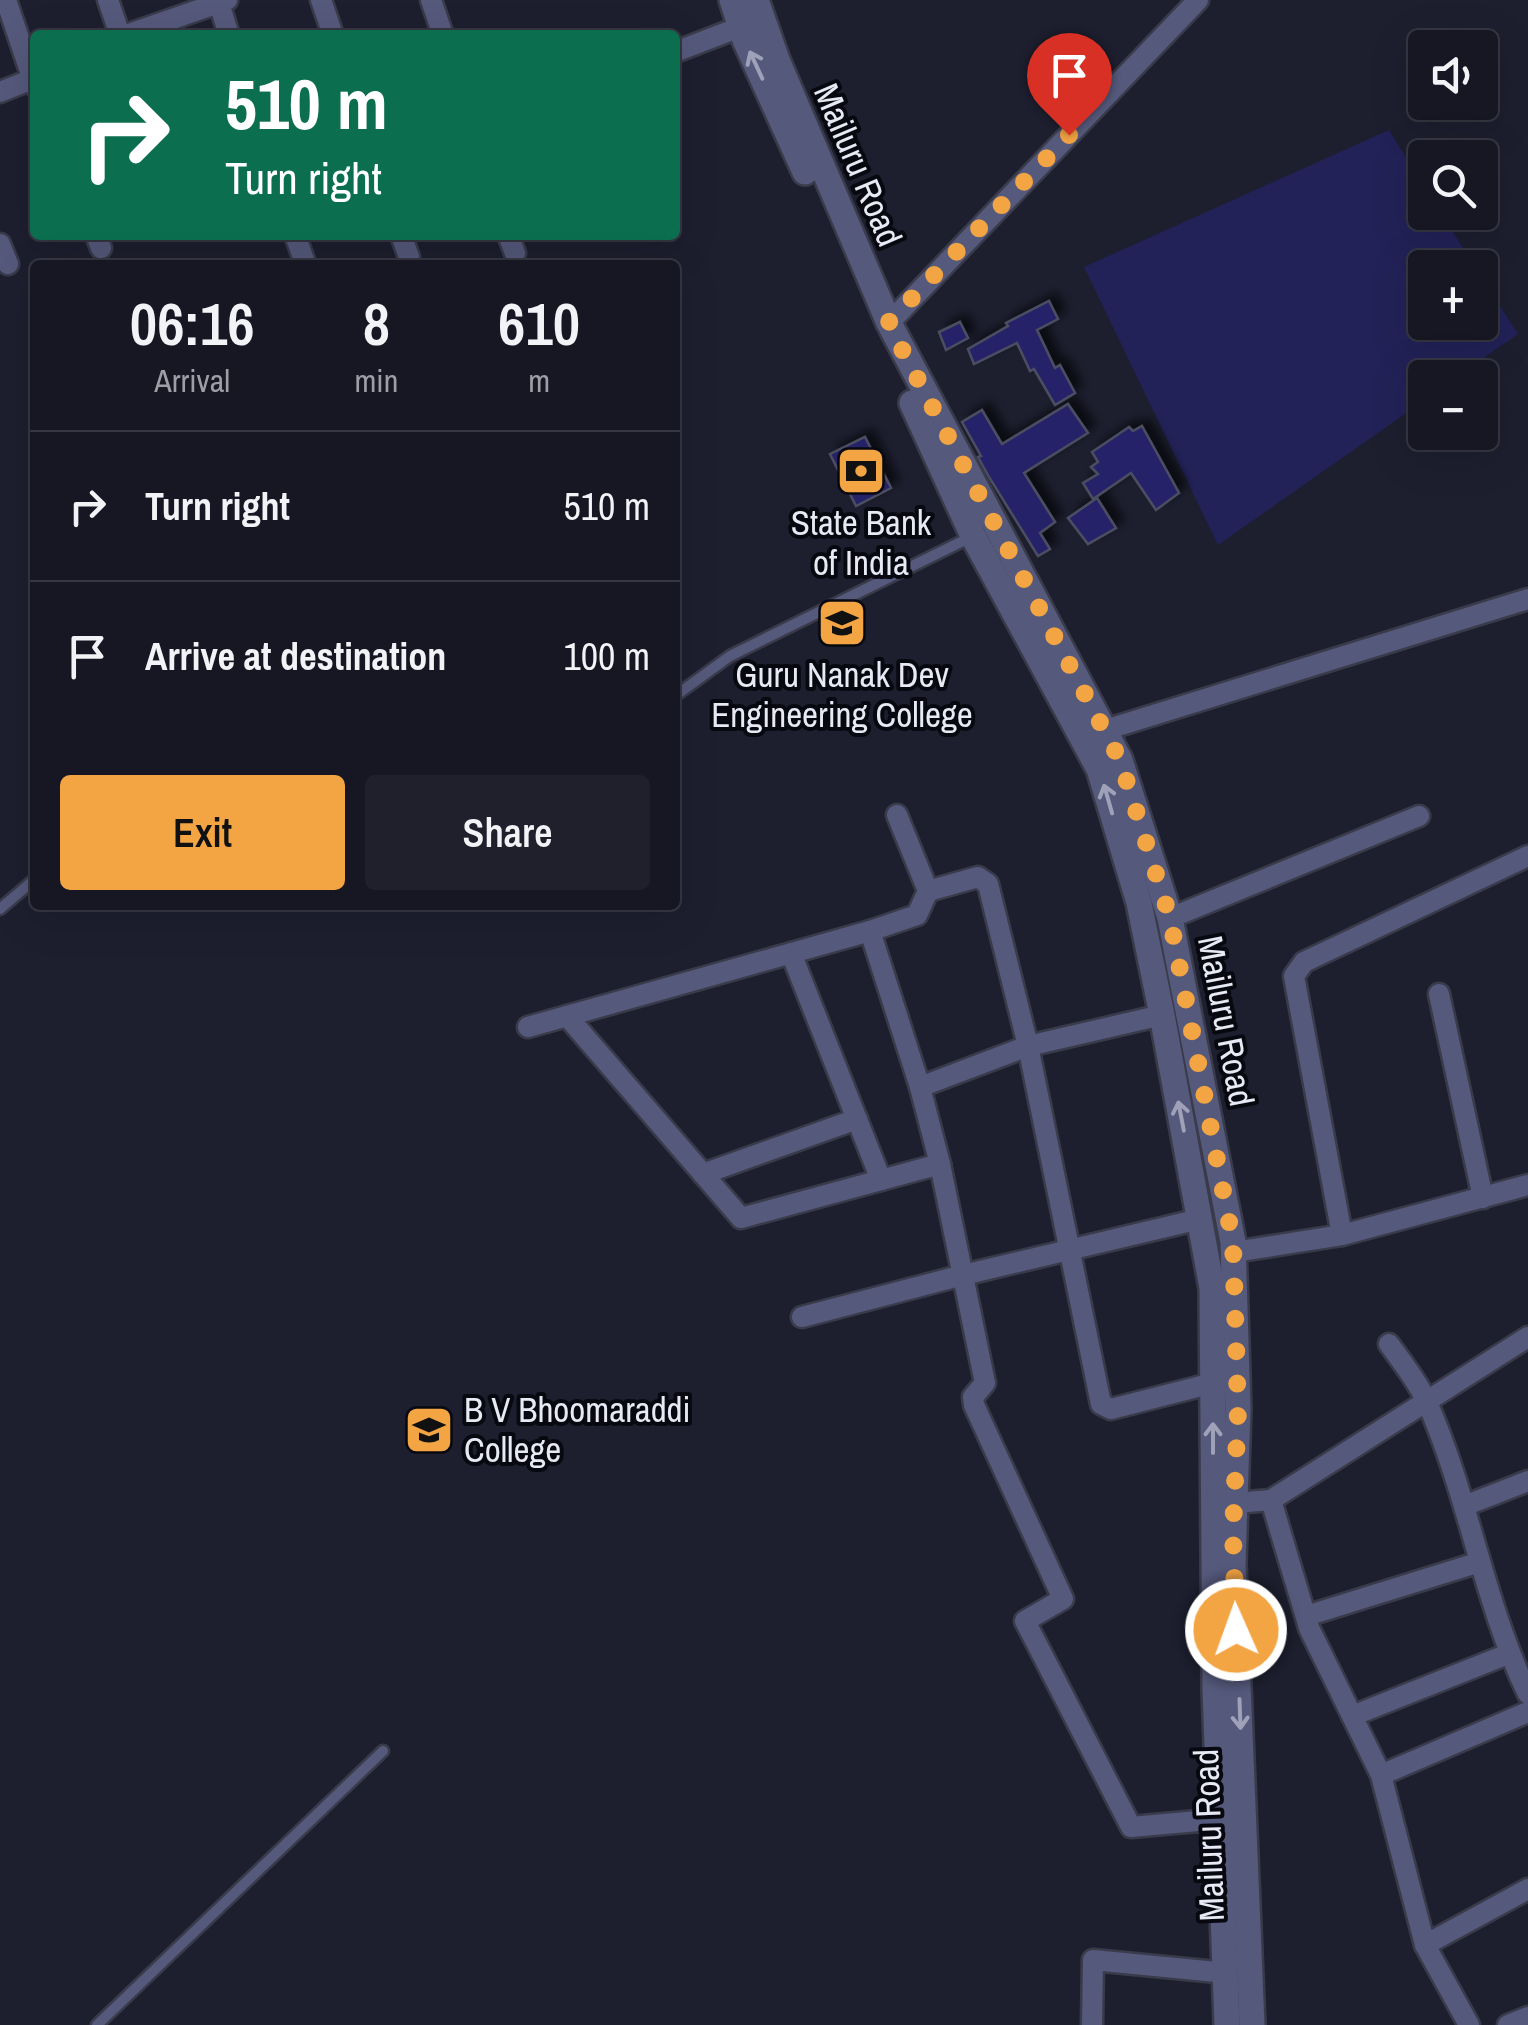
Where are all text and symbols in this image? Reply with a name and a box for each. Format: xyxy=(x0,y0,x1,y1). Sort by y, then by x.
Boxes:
map controls xyxy=(1408,30,1498,450)
button: sound xyxy=(1408,30,1498,120)
pin xyxy=(1027,33,1112,136)
icon: arrive xyxy=(1042,48,1097,103)
one-way arrow xyxy=(746,51,765,81)
text: 510 m xyxy=(225,57,388,151)
icon: right xyxy=(60,70,190,200)
street label: Mailuru Road xyxy=(803,76,914,253)
button: search xyxy=(1408,140,1498,230)
text: Turn right xyxy=(225,147,382,208)
button: + xyxy=(1408,250,1498,340)
text: 06:16 xyxy=(130,283,255,364)
text: 8 xyxy=(363,283,390,364)
text: 610 xyxy=(498,283,580,364)
text: Arrival xyxy=(154,359,230,402)
text: min xyxy=(355,359,398,402)
text: m xyxy=(528,359,550,402)
button: − xyxy=(1408,360,1498,450)
bank icon: State Bank of India xyxy=(835,445,887,497)
icon: right xyxy=(60,479,115,534)
text: Turn right xyxy=(145,481,290,532)
text: 510 m xyxy=(563,481,650,532)
place label: State Bank of India xyxy=(791,499,932,586)
school or university icon: Guru Nanak Dev Engineering College xyxy=(816,597,868,649)
icon: arrive xyxy=(60,629,115,684)
text: Arrive at destination xyxy=(145,631,446,682)
text: 100 m xyxy=(563,631,650,682)
place label: Guru Nanak Dev Engineering College xyxy=(711,651,973,738)
button: Exit xyxy=(60,775,345,890)
button: Share xyxy=(365,775,650,890)
one-way arrow xyxy=(1098,784,1116,815)
street label: Mailuru Road xyxy=(1187,932,1266,1110)
one-way arrow xyxy=(1171,1100,1190,1132)
place label: B V Bhoomaraddi College xyxy=(464,1386,691,1473)
school or university icon: B V Bhoomaraddi College xyxy=(403,1404,455,1456)
one-way arrow xyxy=(1204,1422,1222,1454)
position arrow xyxy=(1184,1578,1288,1682)
one-way arrow xyxy=(1230,1698,1249,1730)
street label: Mailuru Road xyxy=(1182,1748,1235,1922)

